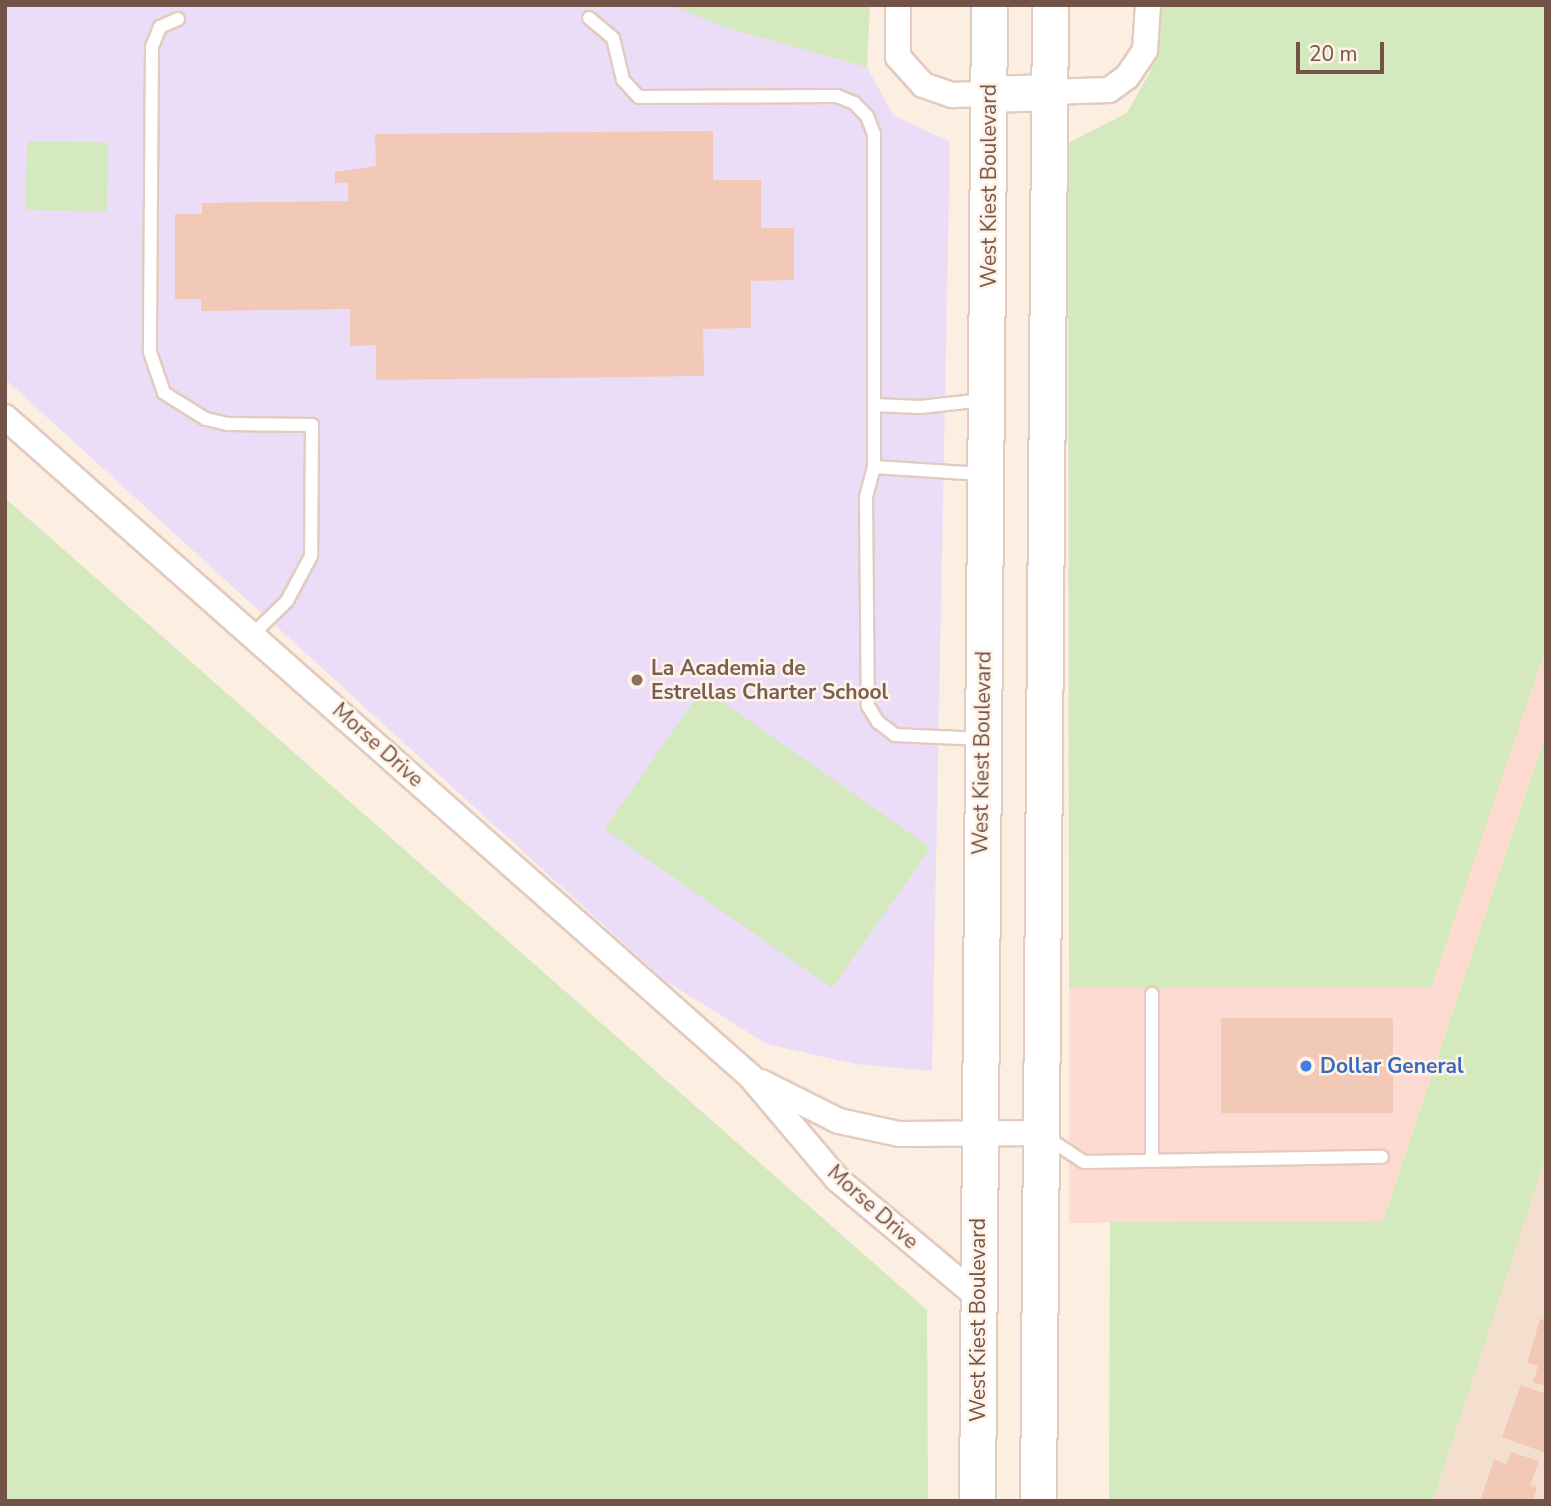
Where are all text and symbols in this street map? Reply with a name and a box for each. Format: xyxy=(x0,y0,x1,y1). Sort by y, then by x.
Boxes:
scale bar xyxy=(1299,28,1386,72)
text: 20 m xyxy=(1309,40,1358,68)
street label: West Kiest Boulevard xyxy=(976,84,1002,288)
street label: West Kiest Boulevard xyxy=(968,651,996,855)
place label: La Academia de Estrellas Charter School xyxy=(651,655,888,705)
marker: La Academia de Estrellas Charter School xyxy=(629,672,645,688)
street label: Morse Drive xyxy=(327,698,429,792)
place label: Dollar General xyxy=(1320,1053,1464,1079)
marker: Dollar General xyxy=(1298,1058,1314,1074)
street label: Morse Drive xyxy=(822,1160,924,1254)
street label: West Kiest Boulevard xyxy=(965,1218,991,1422)

